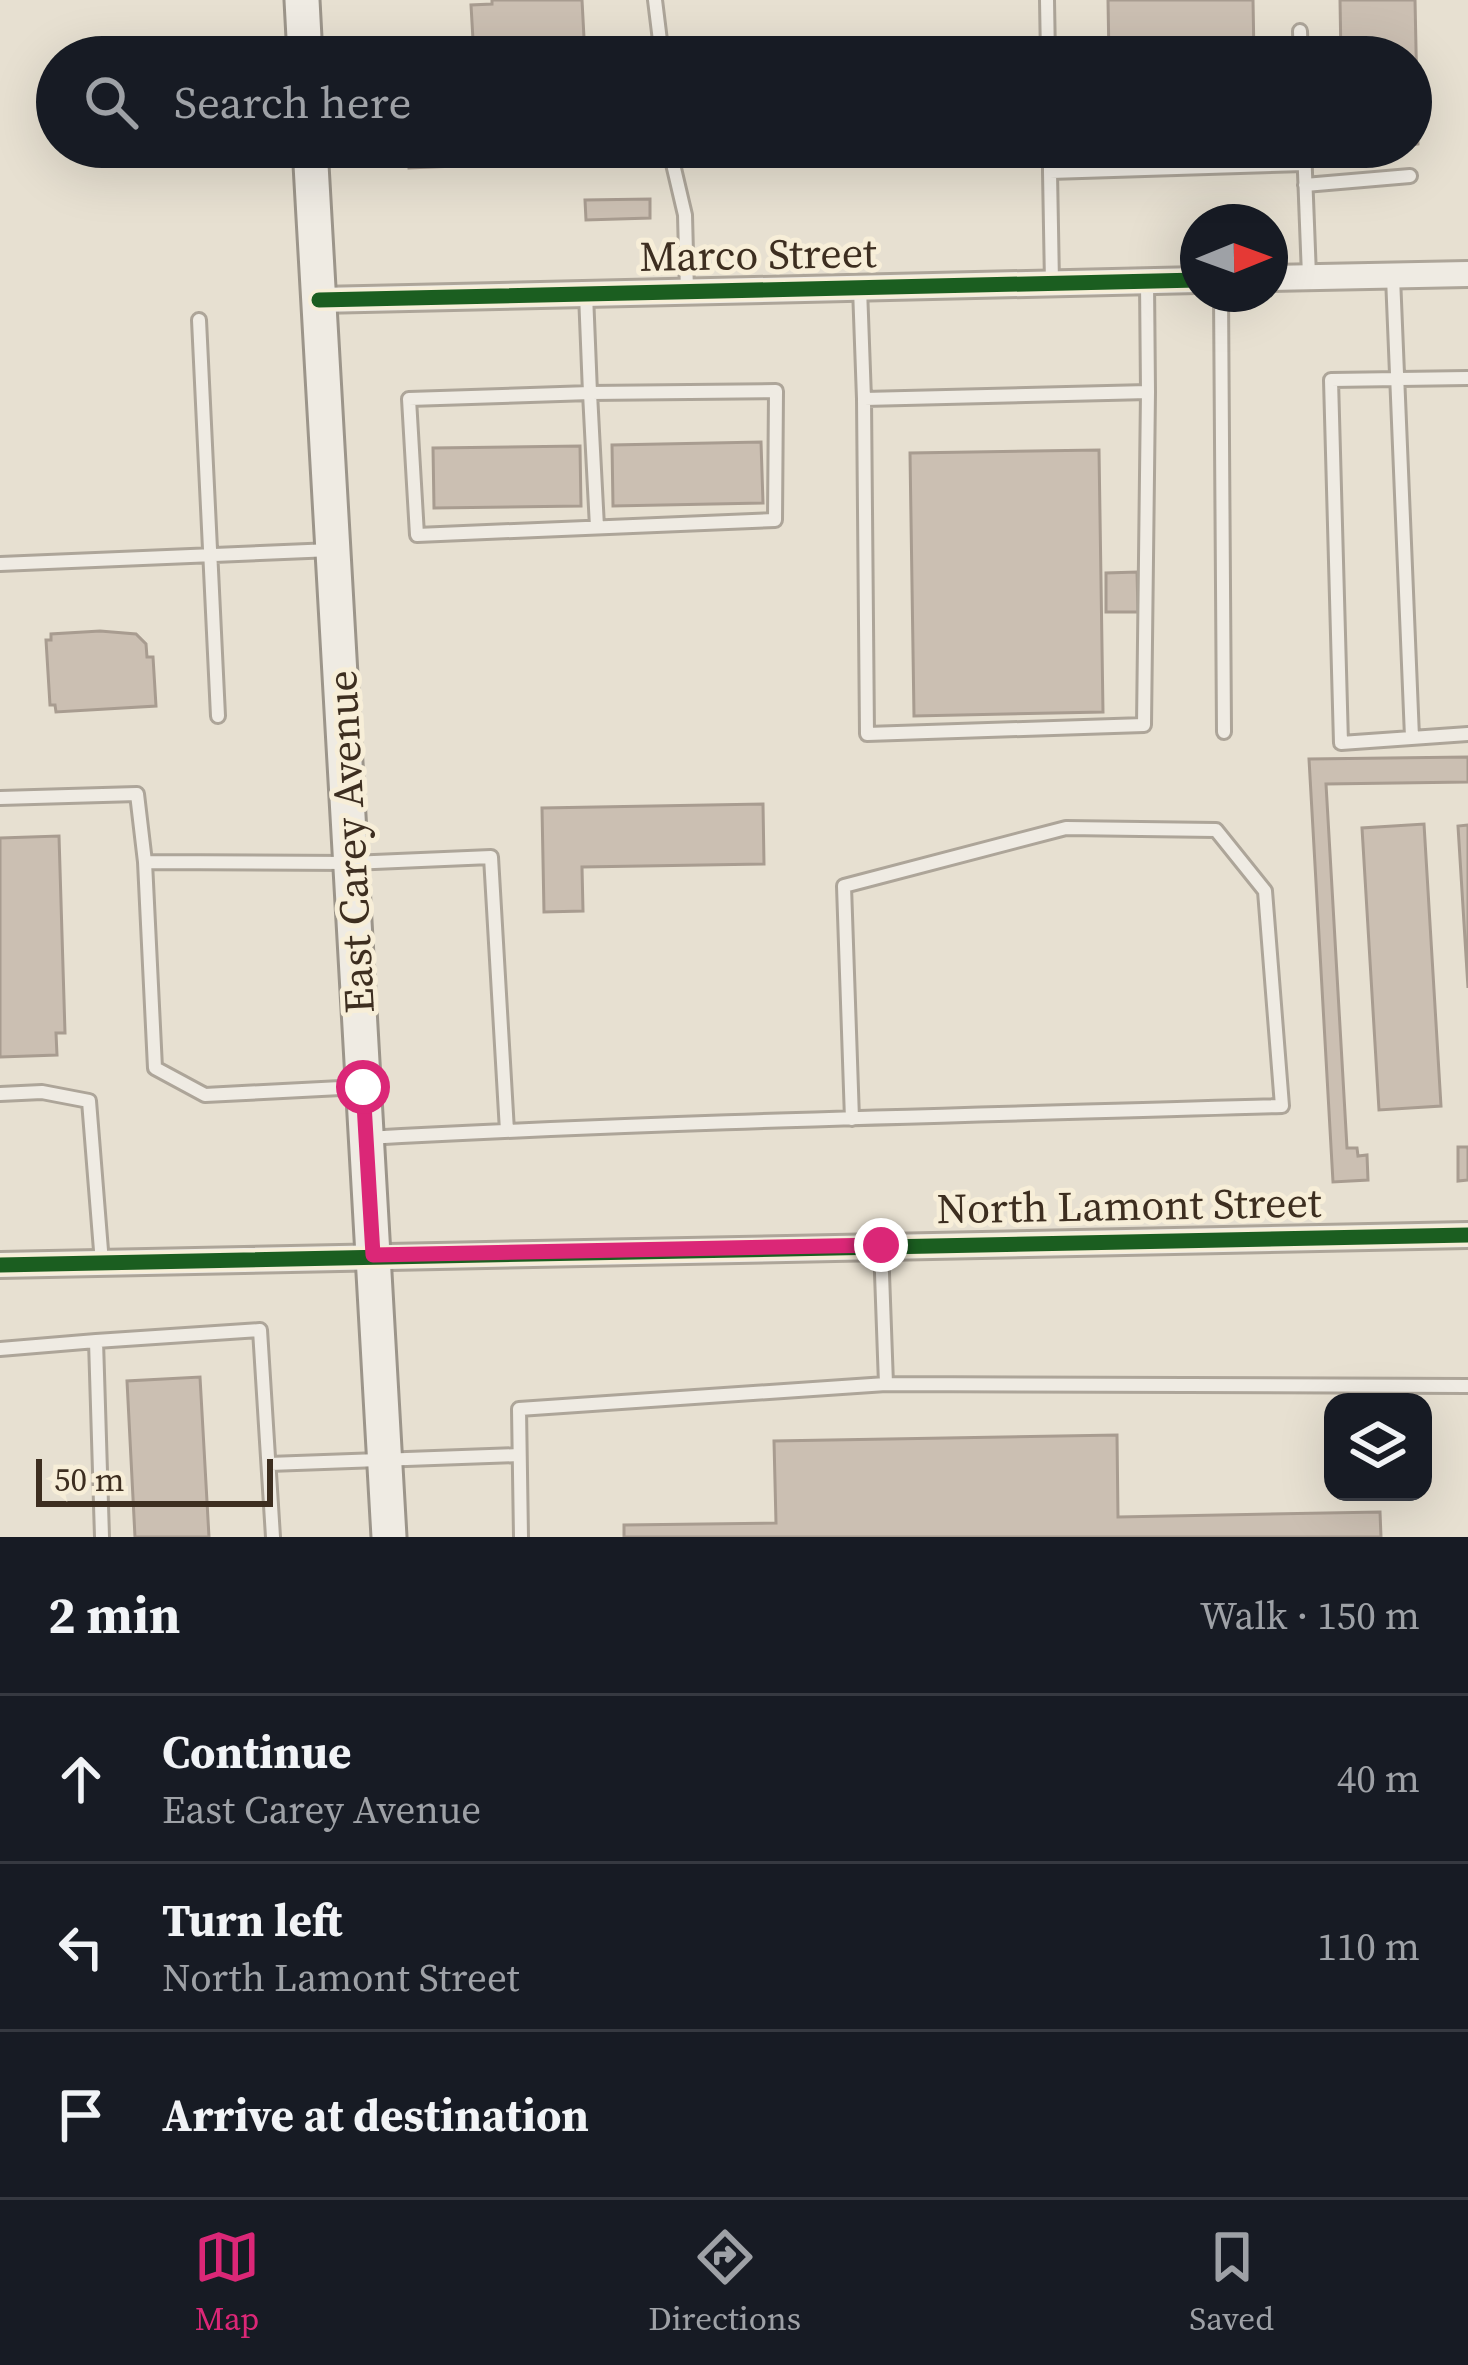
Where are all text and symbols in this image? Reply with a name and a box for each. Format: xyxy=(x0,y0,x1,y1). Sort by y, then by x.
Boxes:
search box xyxy=(36,36,1432,168)
icon: search xyxy=(78,69,144,135)
text: Search here xyxy=(174,71,411,133)
north arrow xyxy=(1180,204,1288,312)
street label: Marco Street xyxy=(639,223,878,285)
street label: East Carey Avenue xyxy=(312,669,388,1015)
route start xyxy=(336,1060,390,1114)
street label: North Lamont Street xyxy=(936,1173,1322,1237)
route end xyxy=(854,1218,908,1272)
map controls xyxy=(1324,1393,1432,1501)
button: layers xyxy=(1324,1393,1432,1501)
scale bar xyxy=(36,1453,273,1506)
text: 50 m xyxy=(54,1457,124,1502)
text: 2 min xyxy=(48,1580,180,1650)
text: Walk · 150 m xyxy=(1200,1589,1420,1642)
text: Continue xyxy=(162,1721,351,1783)
icon: ahead xyxy=(48,1746,114,1812)
text: 40 m xyxy=(1337,1752,1420,1805)
text: East Carey Avenue xyxy=(162,1783,481,1836)
text: Turn left xyxy=(162,1889,342,1951)
icon: left xyxy=(48,1914,114,1980)
text: 110 m xyxy=(1317,1920,1420,1973)
text: North Lamont Street xyxy=(162,1951,520,2004)
icon: arrive xyxy=(48,2082,114,2148)
text: Arrive at destination xyxy=(162,2084,589,2146)
tab: Map xyxy=(194,2224,260,2341)
tab: Directions xyxy=(648,2224,801,2341)
tab: Saved xyxy=(1189,2224,1274,2341)

